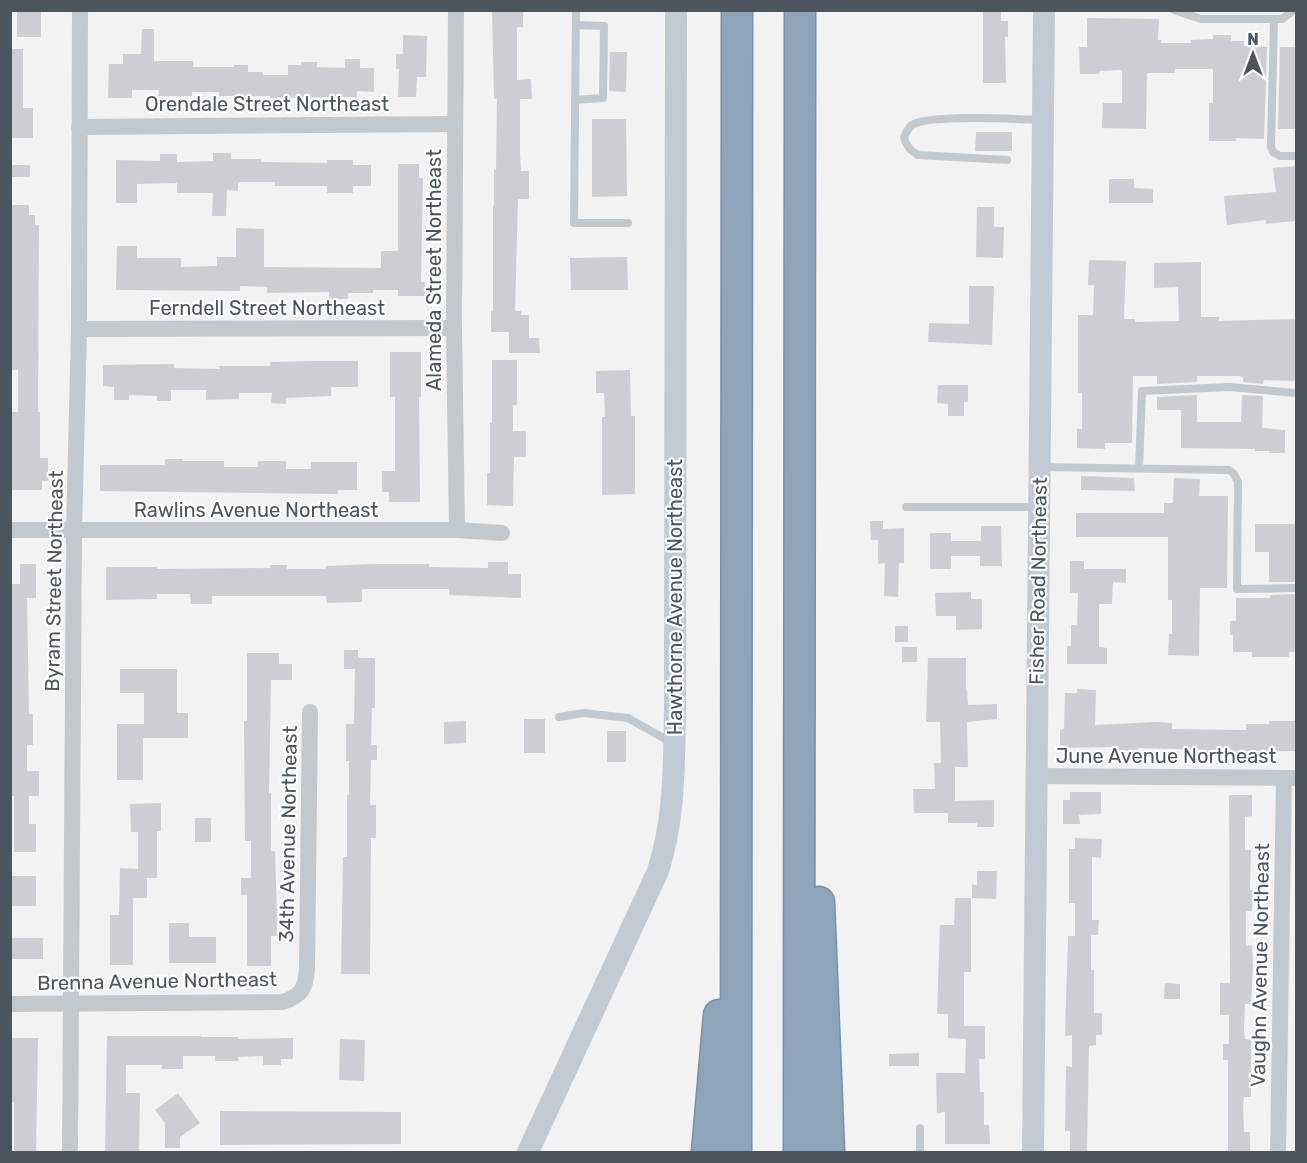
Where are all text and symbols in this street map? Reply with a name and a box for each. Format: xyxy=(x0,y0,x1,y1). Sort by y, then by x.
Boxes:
north arrow xyxy=(1223,24,1283,84)
text: N xyxy=(1247,30,1259,49)
street label: Orendale Street Northeast xyxy=(145,92,389,116)
street label: Alameda Street Northeast xyxy=(422,149,446,391)
street label: Ferndell Street Northeast xyxy=(149,296,385,320)
street label: Hawthorne Avenue Northeast xyxy=(663,459,687,735)
street label: Byram Street Northeast xyxy=(40,470,68,692)
street label: Fisher Road Northeast xyxy=(1024,477,1052,685)
street label: Rawlins Avenue Northeast xyxy=(134,498,379,522)
street label: 34th Avenue Northeast xyxy=(274,725,302,943)
street label: June Avenue Northeast xyxy=(1056,744,1276,768)
street label: Vaughn Avenue Northeast xyxy=(1246,843,1274,1087)
street label: Brenna Avenue Northeast xyxy=(37,967,277,995)

